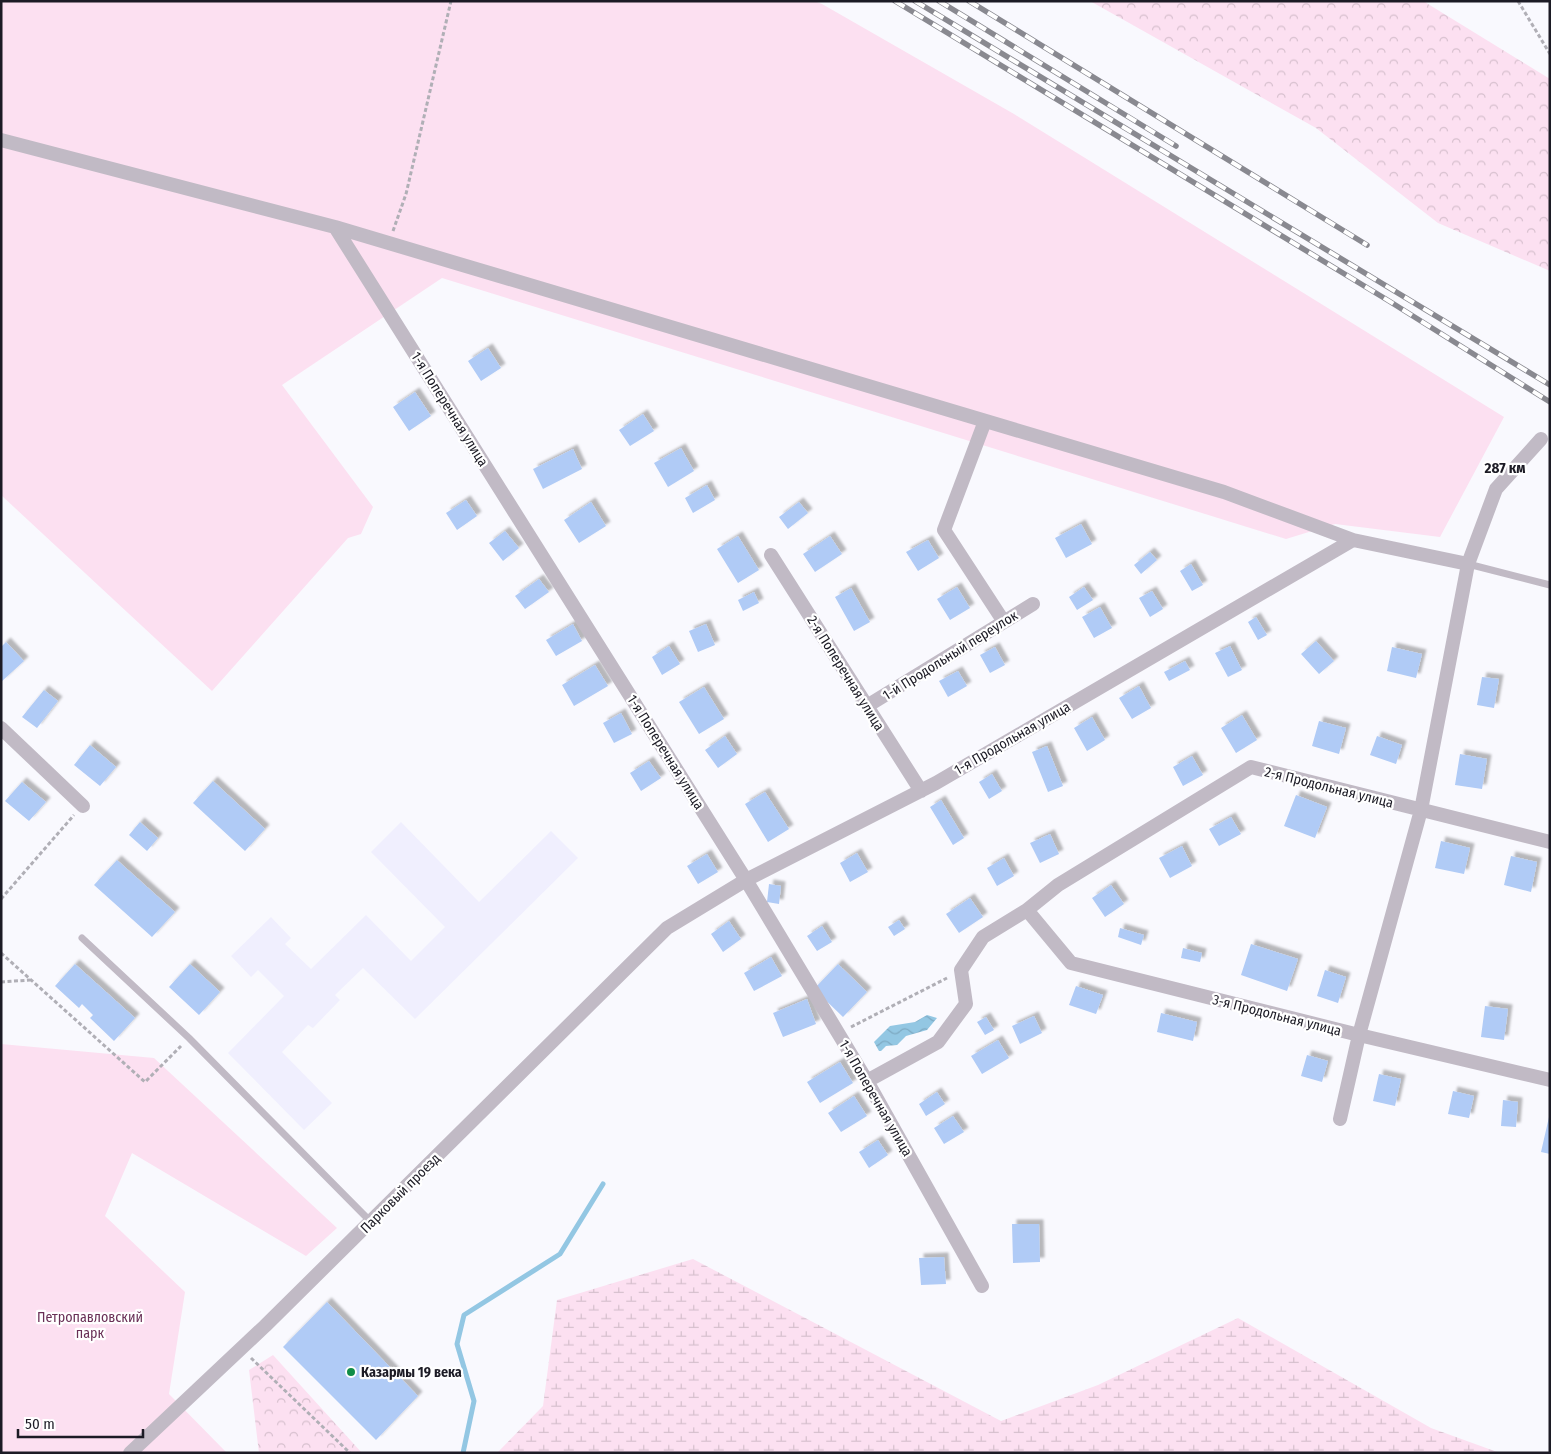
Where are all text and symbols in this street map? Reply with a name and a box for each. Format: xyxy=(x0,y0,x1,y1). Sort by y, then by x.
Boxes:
street label: 1-я Поперечная улица xyxy=(407,349,492,470)
district label: 287 км xyxy=(1484,459,1525,477)
street label: 1-й Продольный переулок xyxy=(880,607,1021,704)
street label: 2-я Поперечная улица xyxy=(803,613,888,734)
street label: 1-я Поперечная улица xyxy=(623,692,708,813)
street label: 1-я Продольная улица xyxy=(951,698,1073,779)
street label: 2-я Продольная улица xyxy=(1263,763,1395,812)
street label: 3-я Продольная улица xyxy=(1211,991,1343,1040)
street label: 1-я Поперечная улица xyxy=(835,1037,916,1160)
street label: Парковый проезд xyxy=(357,1150,444,1237)
park label: Петропавловский парк xyxy=(37,1309,143,1342)
place label: Казармы 19 века xyxy=(361,1364,462,1381)
marker: Казармы 19 века xyxy=(345,1366,357,1378)
scale bar xyxy=(18,1406,142,1438)
text: 50 m xyxy=(25,1415,55,1433)

